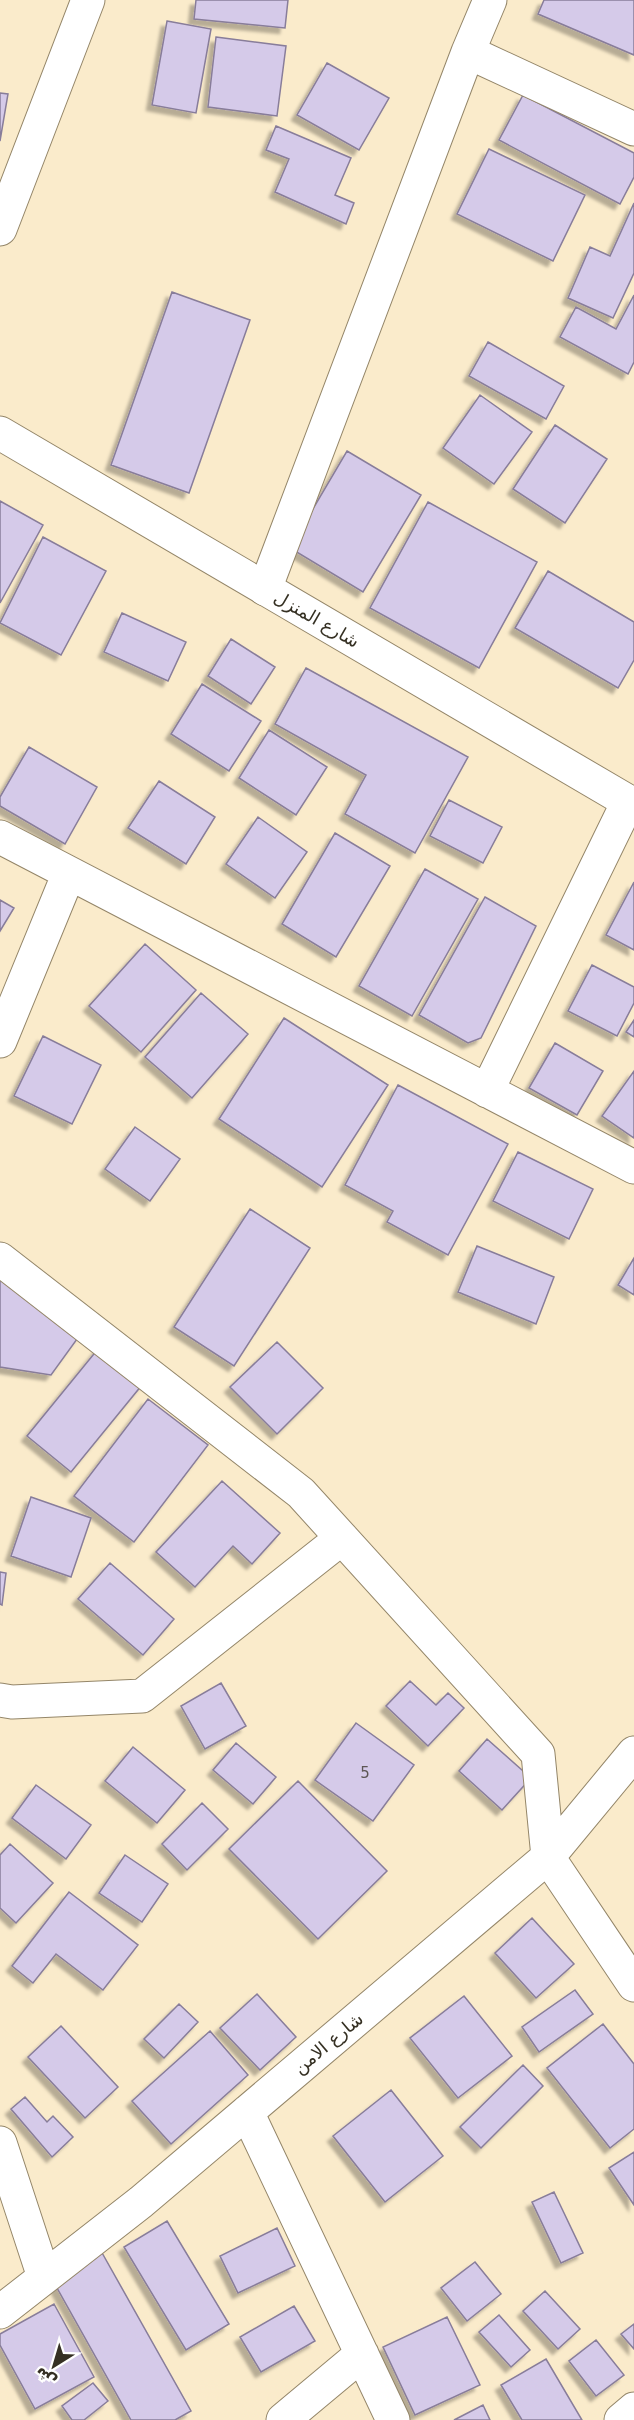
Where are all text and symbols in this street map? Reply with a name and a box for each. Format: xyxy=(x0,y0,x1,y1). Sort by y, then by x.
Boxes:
street label: شارع المنزل xyxy=(270,586,363,653)
house number: 5 xyxy=(360,1764,370,1782)
street label: شارع الامن xyxy=(289,2008,368,2079)
north arrow xyxy=(24,2336,84,2396)
text: ش xyxy=(31,2363,60,2392)

